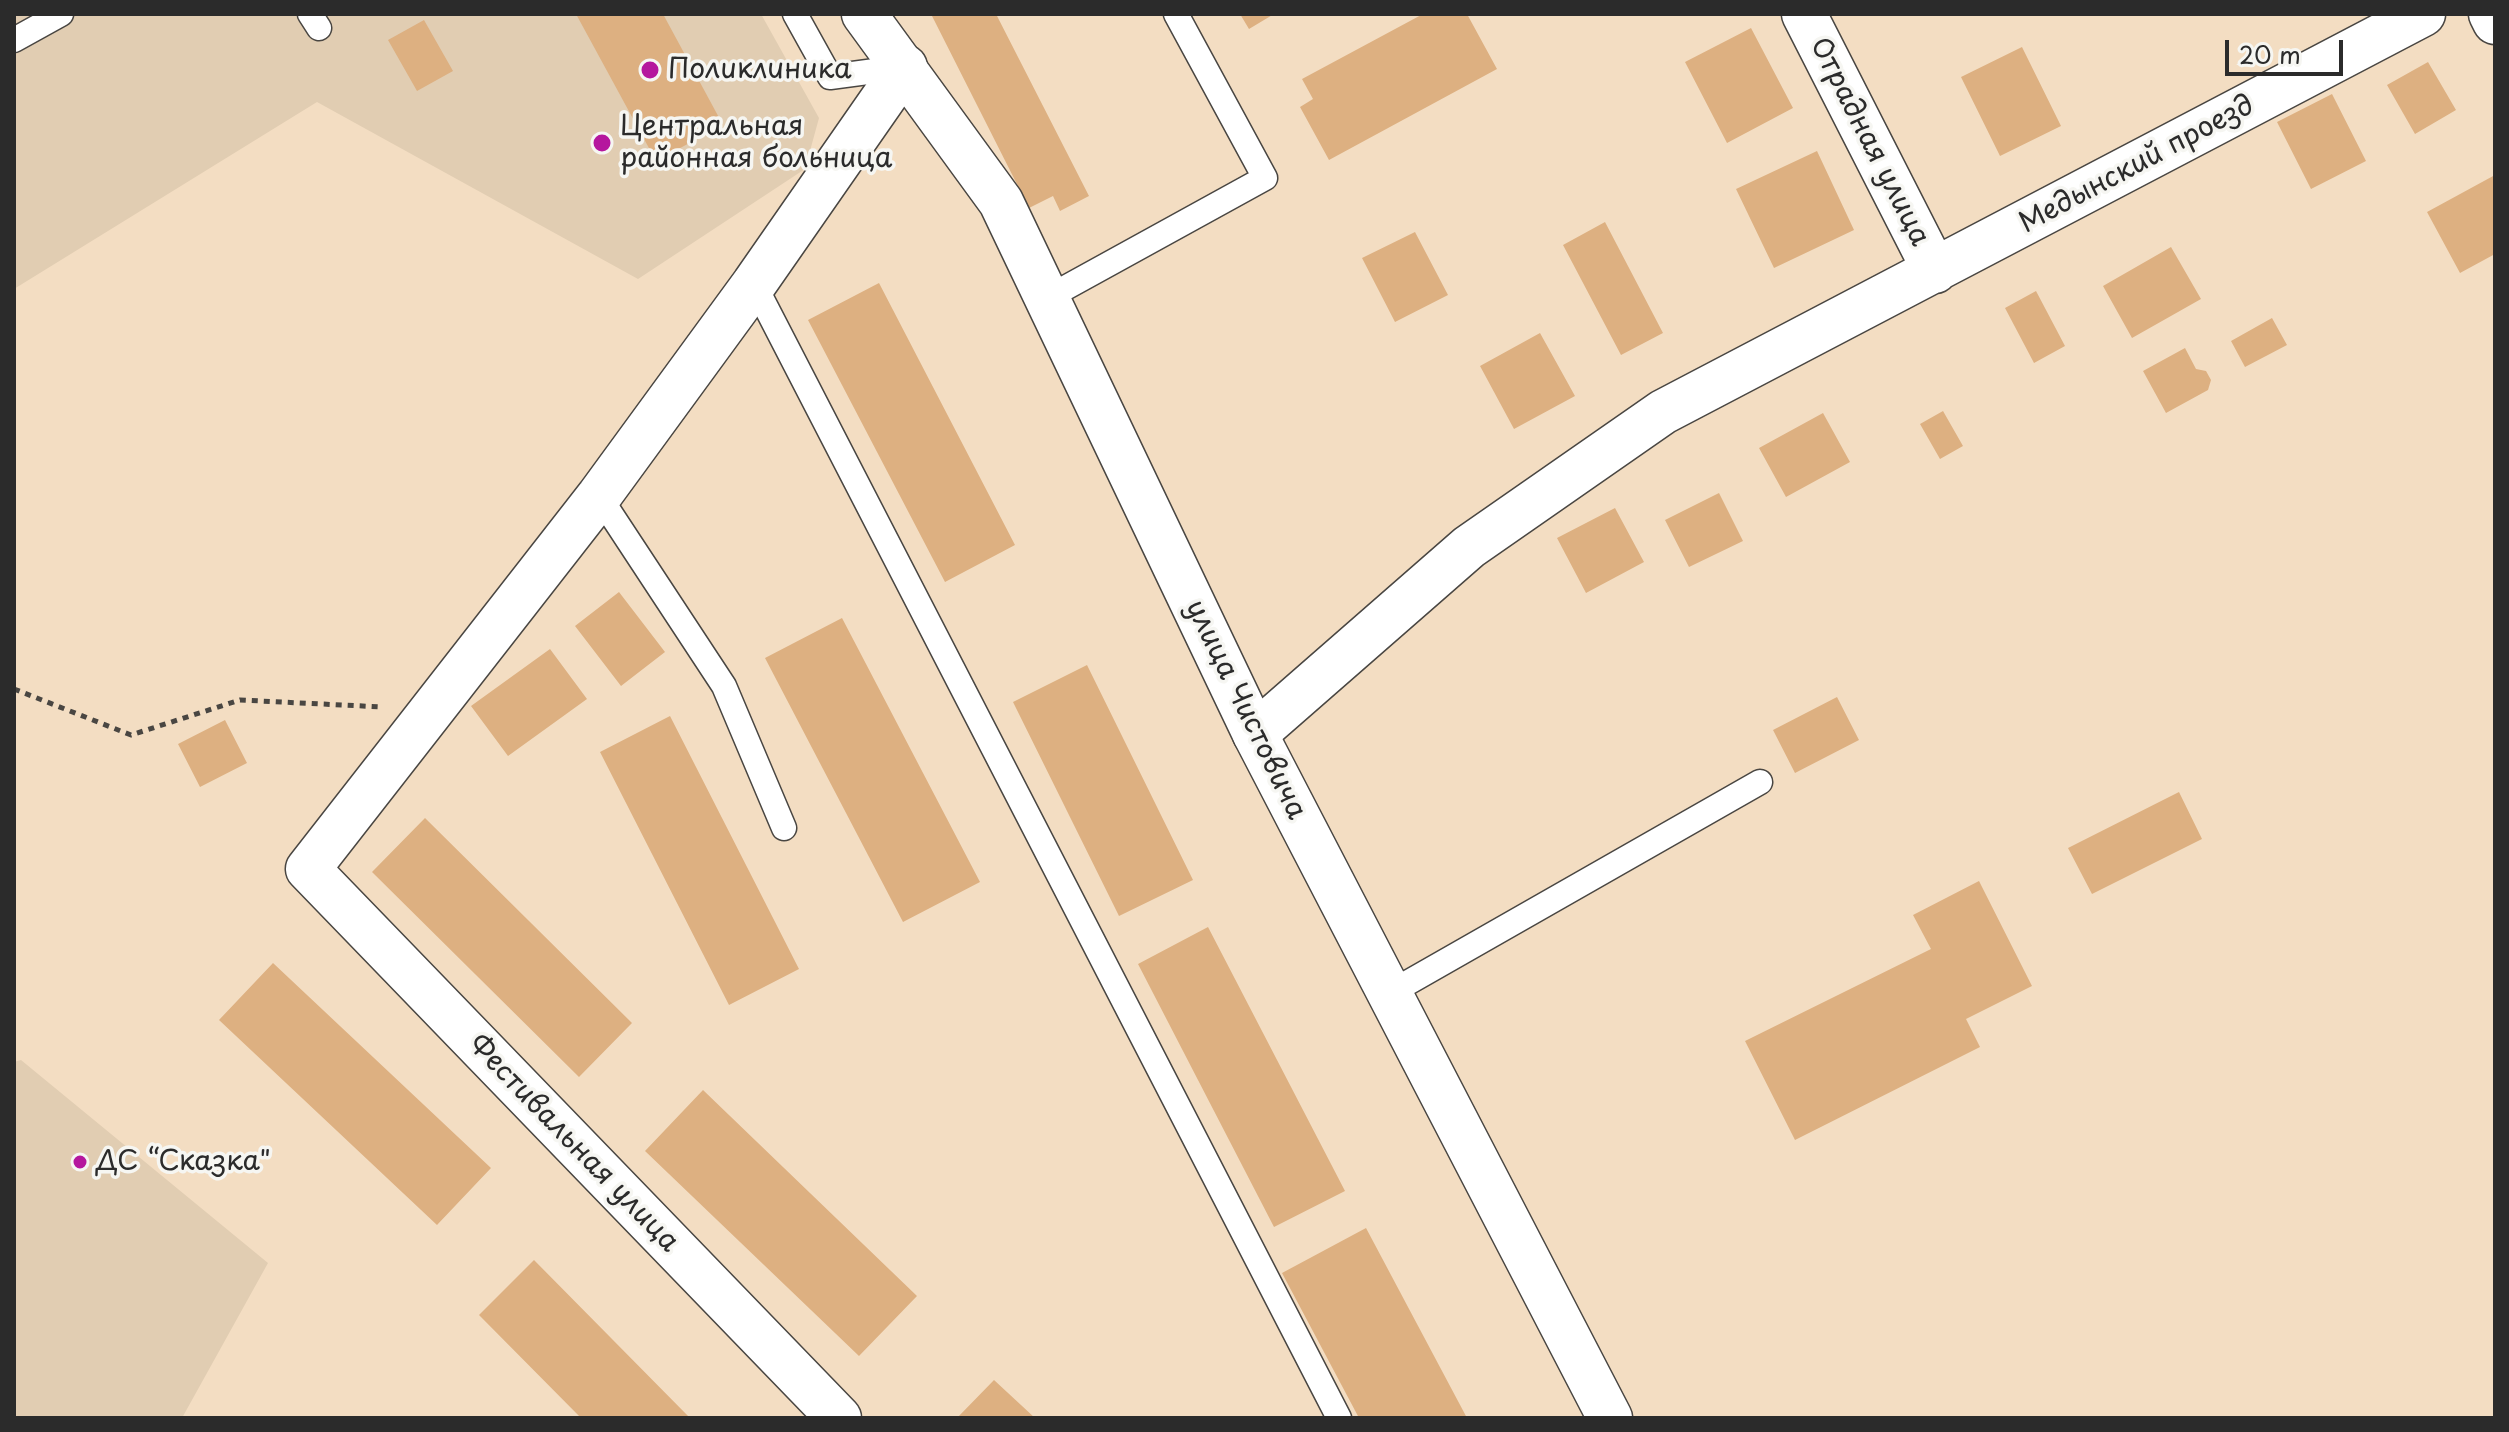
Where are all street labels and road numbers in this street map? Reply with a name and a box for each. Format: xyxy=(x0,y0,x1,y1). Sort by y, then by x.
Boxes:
street label: Отрадная улица xyxy=(1802,32,1936,252)
street label: Медынский проезд xyxy=(2014,89,2260,241)
street label: улица Чистовича xyxy=(1177,595,1313,825)
street label: Фестивальная улица xyxy=(461,1028,685,1260)

